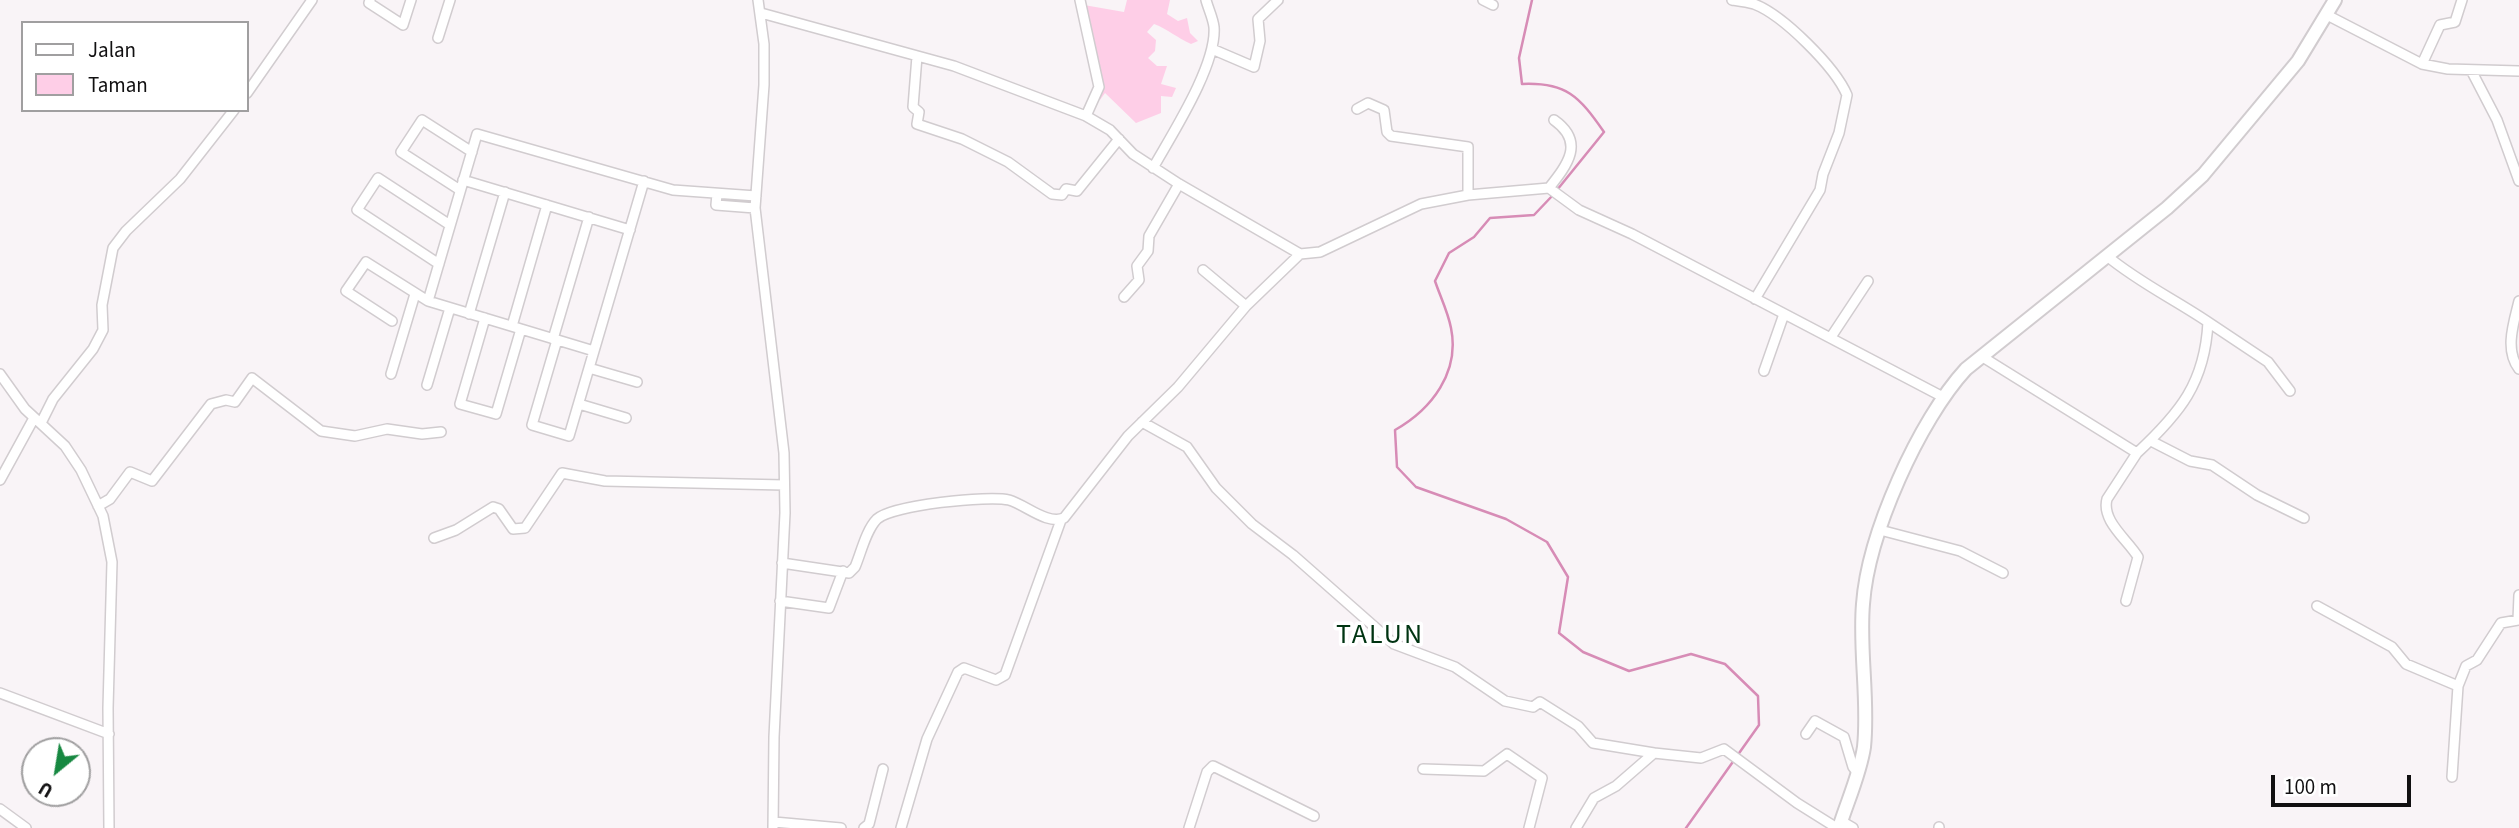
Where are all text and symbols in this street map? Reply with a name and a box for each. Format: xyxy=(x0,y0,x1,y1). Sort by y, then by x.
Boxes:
legend xyxy=(21,21,248,112)
text: Jalan xyxy=(88,35,136,65)
text: Taman xyxy=(88,70,148,100)
district label: TALUN xyxy=(1337,620,1423,654)
north arrow xyxy=(21,737,91,807)
scale bar xyxy=(2274,762,2414,806)
text: 100 m xyxy=(2284,772,2337,802)
text: U xyxy=(34,774,58,804)

